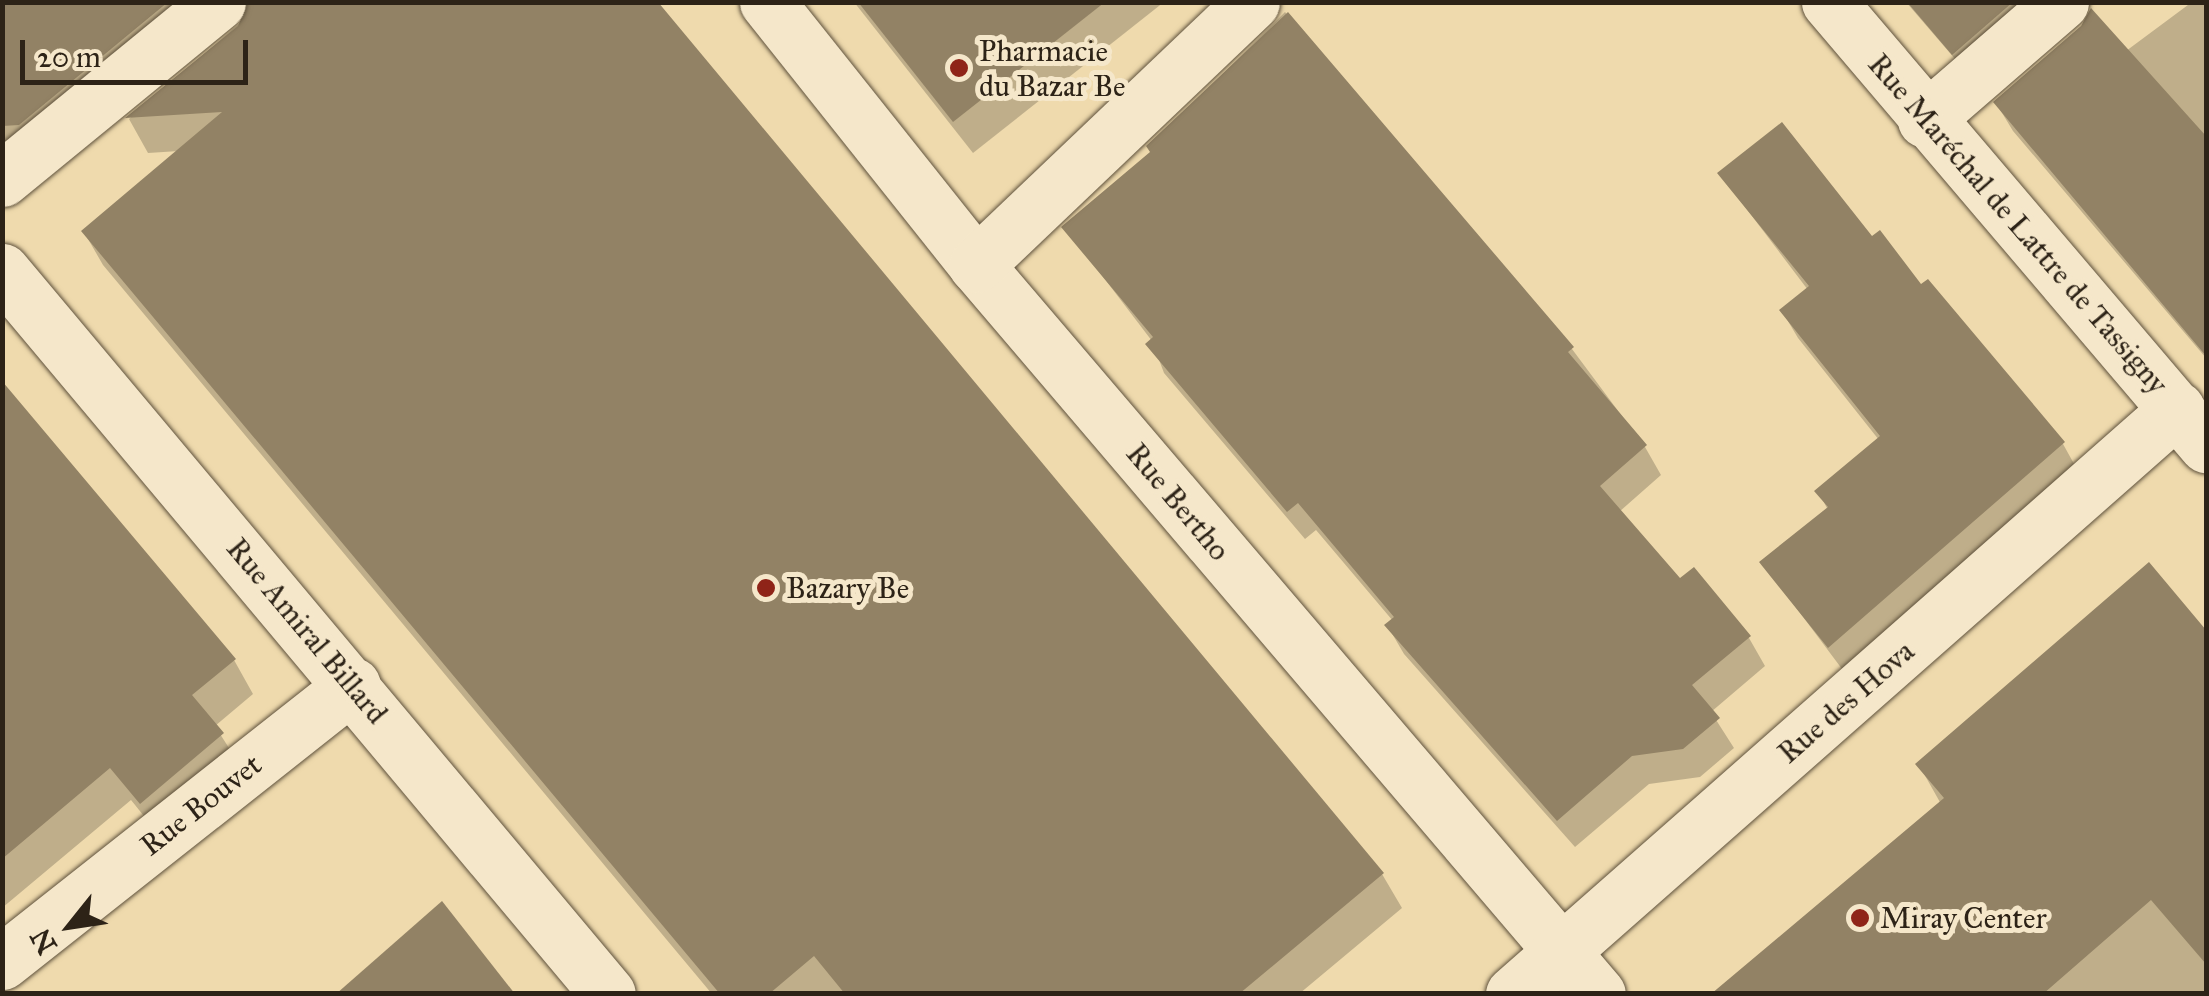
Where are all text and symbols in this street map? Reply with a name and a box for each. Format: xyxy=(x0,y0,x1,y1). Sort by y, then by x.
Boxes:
scale bar xyxy=(25,20,252,82)
place label: Pharmacie du Bazar Be xyxy=(979,33,1126,104)
text: 20 m xyxy=(37,39,101,75)
street label: Rue Maréchal de Lattre de Tassigny xyxy=(1860,47,2176,401)
marker: Pharmacie du Bazar Be xyxy=(948,57,970,79)
street label: Rue Bertho xyxy=(1119,436,1237,568)
street label: Rue Amiral Billard xyxy=(219,531,395,731)
place label: Bazary Be xyxy=(786,570,909,606)
marker: Bazary Be xyxy=(755,577,777,599)
street label: Rue des Hova xyxy=(1771,633,1921,771)
street label: Rue Bouvet xyxy=(133,746,269,864)
north arrow xyxy=(20,876,120,976)
place label: Miray Center xyxy=(1880,900,2047,936)
marker: Miray Center xyxy=(1849,907,1871,929)
text: N xyxy=(22,922,65,960)

